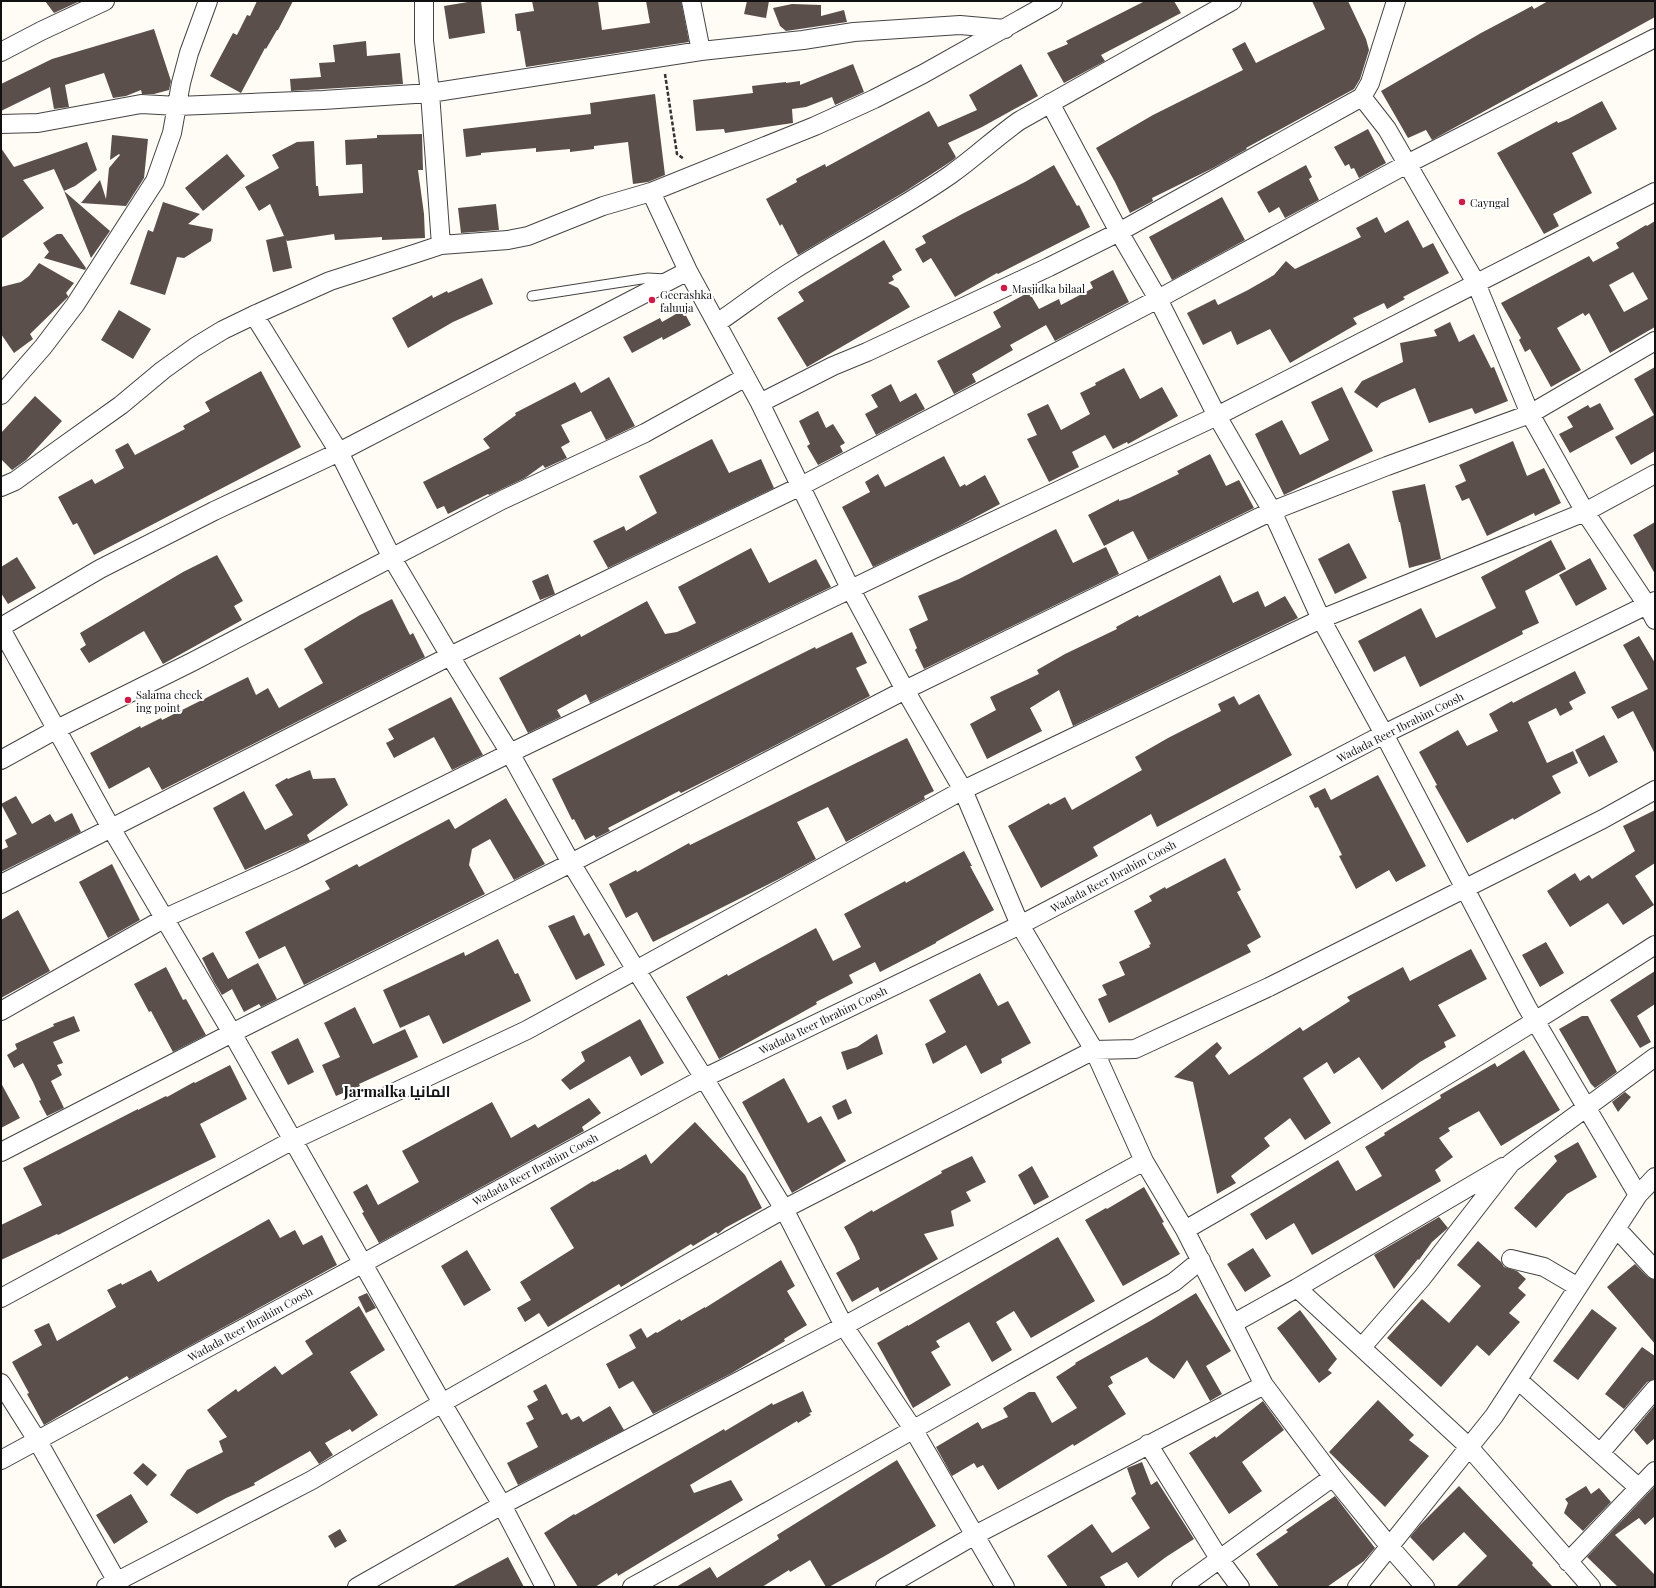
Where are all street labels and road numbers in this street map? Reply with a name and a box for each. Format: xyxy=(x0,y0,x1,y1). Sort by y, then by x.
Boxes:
street label: Wadada Reer Ibrahim Coosh xyxy=(1333,688,1466,766)
street label: Wadada Reer Ibrahim Coosh xyxy=(1047,836,1179,916)
street label: Wadada Reer Ibrahim Coosh xyxy=(756,982,890,1058)
street label: Wadada Reer Ibrahim Coosh xyxy=(469,1129,601,1209)
street label: Wadada Reer Ibrahim Coosh xyxy=(184,1283,315,1365)

